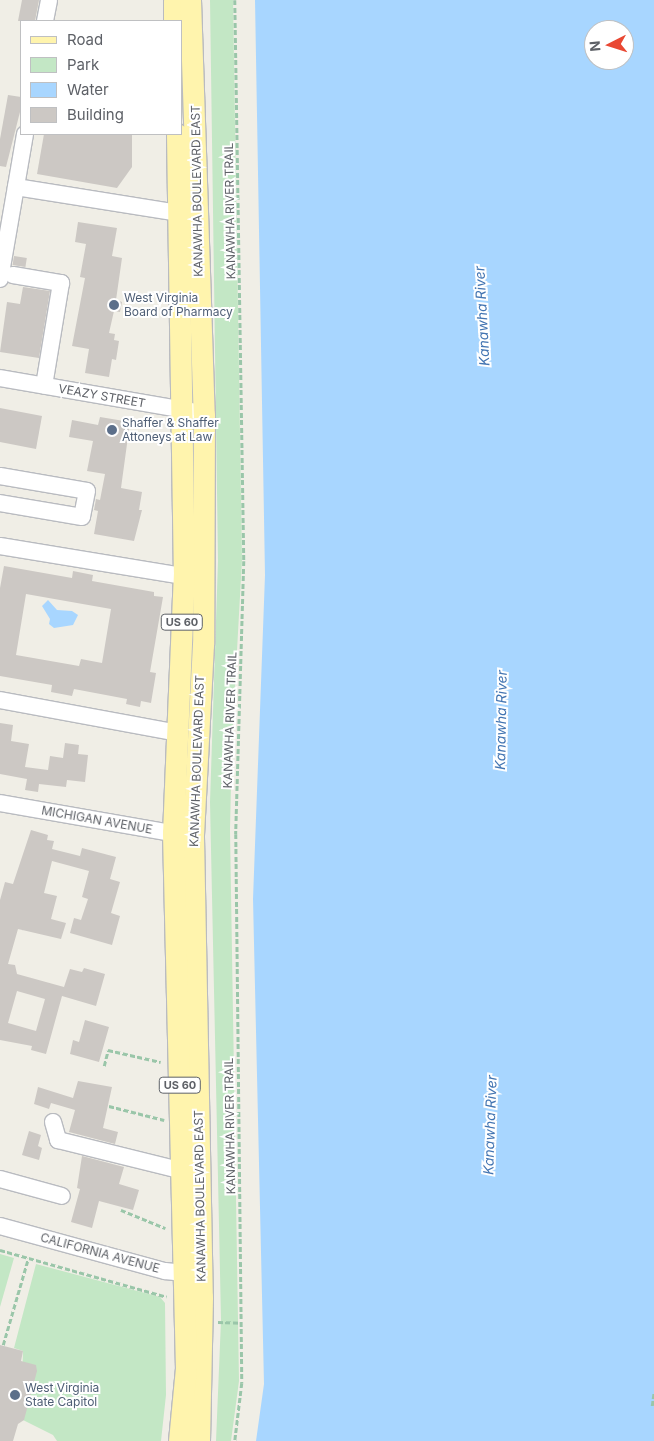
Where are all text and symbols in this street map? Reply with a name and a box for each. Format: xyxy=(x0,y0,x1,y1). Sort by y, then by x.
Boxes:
legend xyxy=(20,20,182,135)
north arrow xyxy=(584,20,634,70)
text: Road xyxy=(67,30,103,49)
text: N xyxy=(586,40,603,52)
text: Park xyxy=(67,55,99,74)
text: Water xyxy=(67,80,109,99)
text: Building xyxy=(67,105,124,124)
street label: KANAWHA BOULEVARD EAST xyxy=(188,105,206,277)
street label: KANAWHA RIVER TRAIL xyxy=(222,143,238,279)
water label: Kanawha River xyxy=(471,266,493,366)
place label: West Virginia Board of Pharmacy xyxy=(124,291,233,319)
marker: West Virginia Board of Pharmacy xyxy=(108,299,120,311)
street label: VEAZY STREET xyxy=(57,381,147,411)
place label: Shaffer & Shaffer Attoneys at Law xyxy=(122,416,219,444)
marker: Shaffer & Shaffer Attoneys at Law xyxy=(106,424,118,436)
road number: US 60 xyxy=(161,614,203,630)
street label: KANAWHA RIVER TRAIL xyxy=(220,651,240,789)
water label: Kanawha River xyxy=(492,670,510,770)
street label: KANAWHA BOULEVARD EAST xyxy=(187,675,207,847)
street label: MICHIGAN AVENUE xyxy=(40,803,154,837)
street label: KANAWHA RIVER TRAIL xyxy=(222,1058,238,1194)
water label: Kanawha River xyxy=(480,1075,500,1175)
road number: US 60 xyxy=(159,1076,201,1094)
street label: KANAWHA BOULEVARD EAST xyxy=(191,1110,209,1282)
street label: CALIFORNIA AVENUE xyxy=(39,1230,161,1276)
place label: West Virginia State Capitol xyxy=(25,1381,99,1409)
marker: West Virginia State Capitol xyxy=(9,1389,21,1401)

